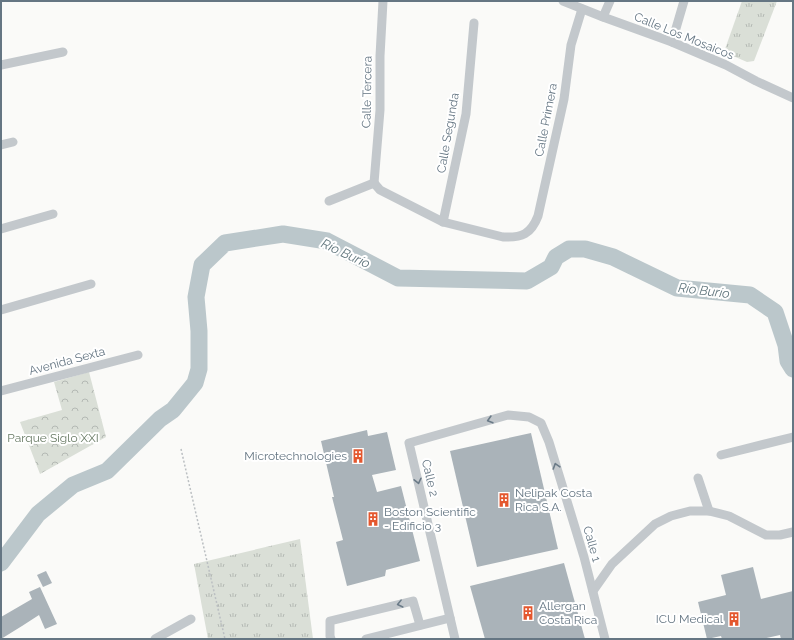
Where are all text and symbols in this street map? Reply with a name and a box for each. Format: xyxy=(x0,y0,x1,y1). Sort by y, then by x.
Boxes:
street label: Calle Los Mosaicos xyxy=(632,10,736,62)
street label: Calle Tercera xyxy=(359,56,375,128)
street label: Calle Primera xyxy=(532,82,560,158)
street label: Calle Segunda xyxy=(434,92,462,174)
water label: Río Burío xyxy=(319,236,372,271)
water label: Río Burío xyxy=(677,280,731,301)
street label: Avenida Sexta xyxy=(27,344,107,378)
one-way arrow xyxy=(487,415,494,424)
park label: Parque Siglo XXI xyxy=(7,431,99,445)
building icon: Microtechnologies xyxy=(350,448,366,464)
place label: Microtechnologies xyxy=(244,449,347,463)
street label: Calle 2 xyxy=(419,458,441,498)
one-way arrow xyxy=(552,462,561,469)
one-way arrow xyxy=(413,478,422,485)
place label: Nelipak Costa Rica S.A. xyxy=(515,486,592,514)
building icon: Nelipak Costa Rica S.A. xyxy=(496,492,512,508)
place label: Boston Scientific - Edificio 3 xyxy=(384,505,476,533)
building icon: Boston Scientific - Edificio 3 xyxy=(365,511,381,527)
street label: Calle 1 xyxy=(580,525,604,563)
one-way arrow xyxy=(397,599,403,607)
place label: Allergan Costa Rica xyxy=(539,599,597,627)
building icon: Allergan Costa Rica xyxy=(520,605,536,621)
building icon: ICU Medical xyxy=(726,611,742,627)
place label: ICU Medical xyxy=(656,612,724,626)

